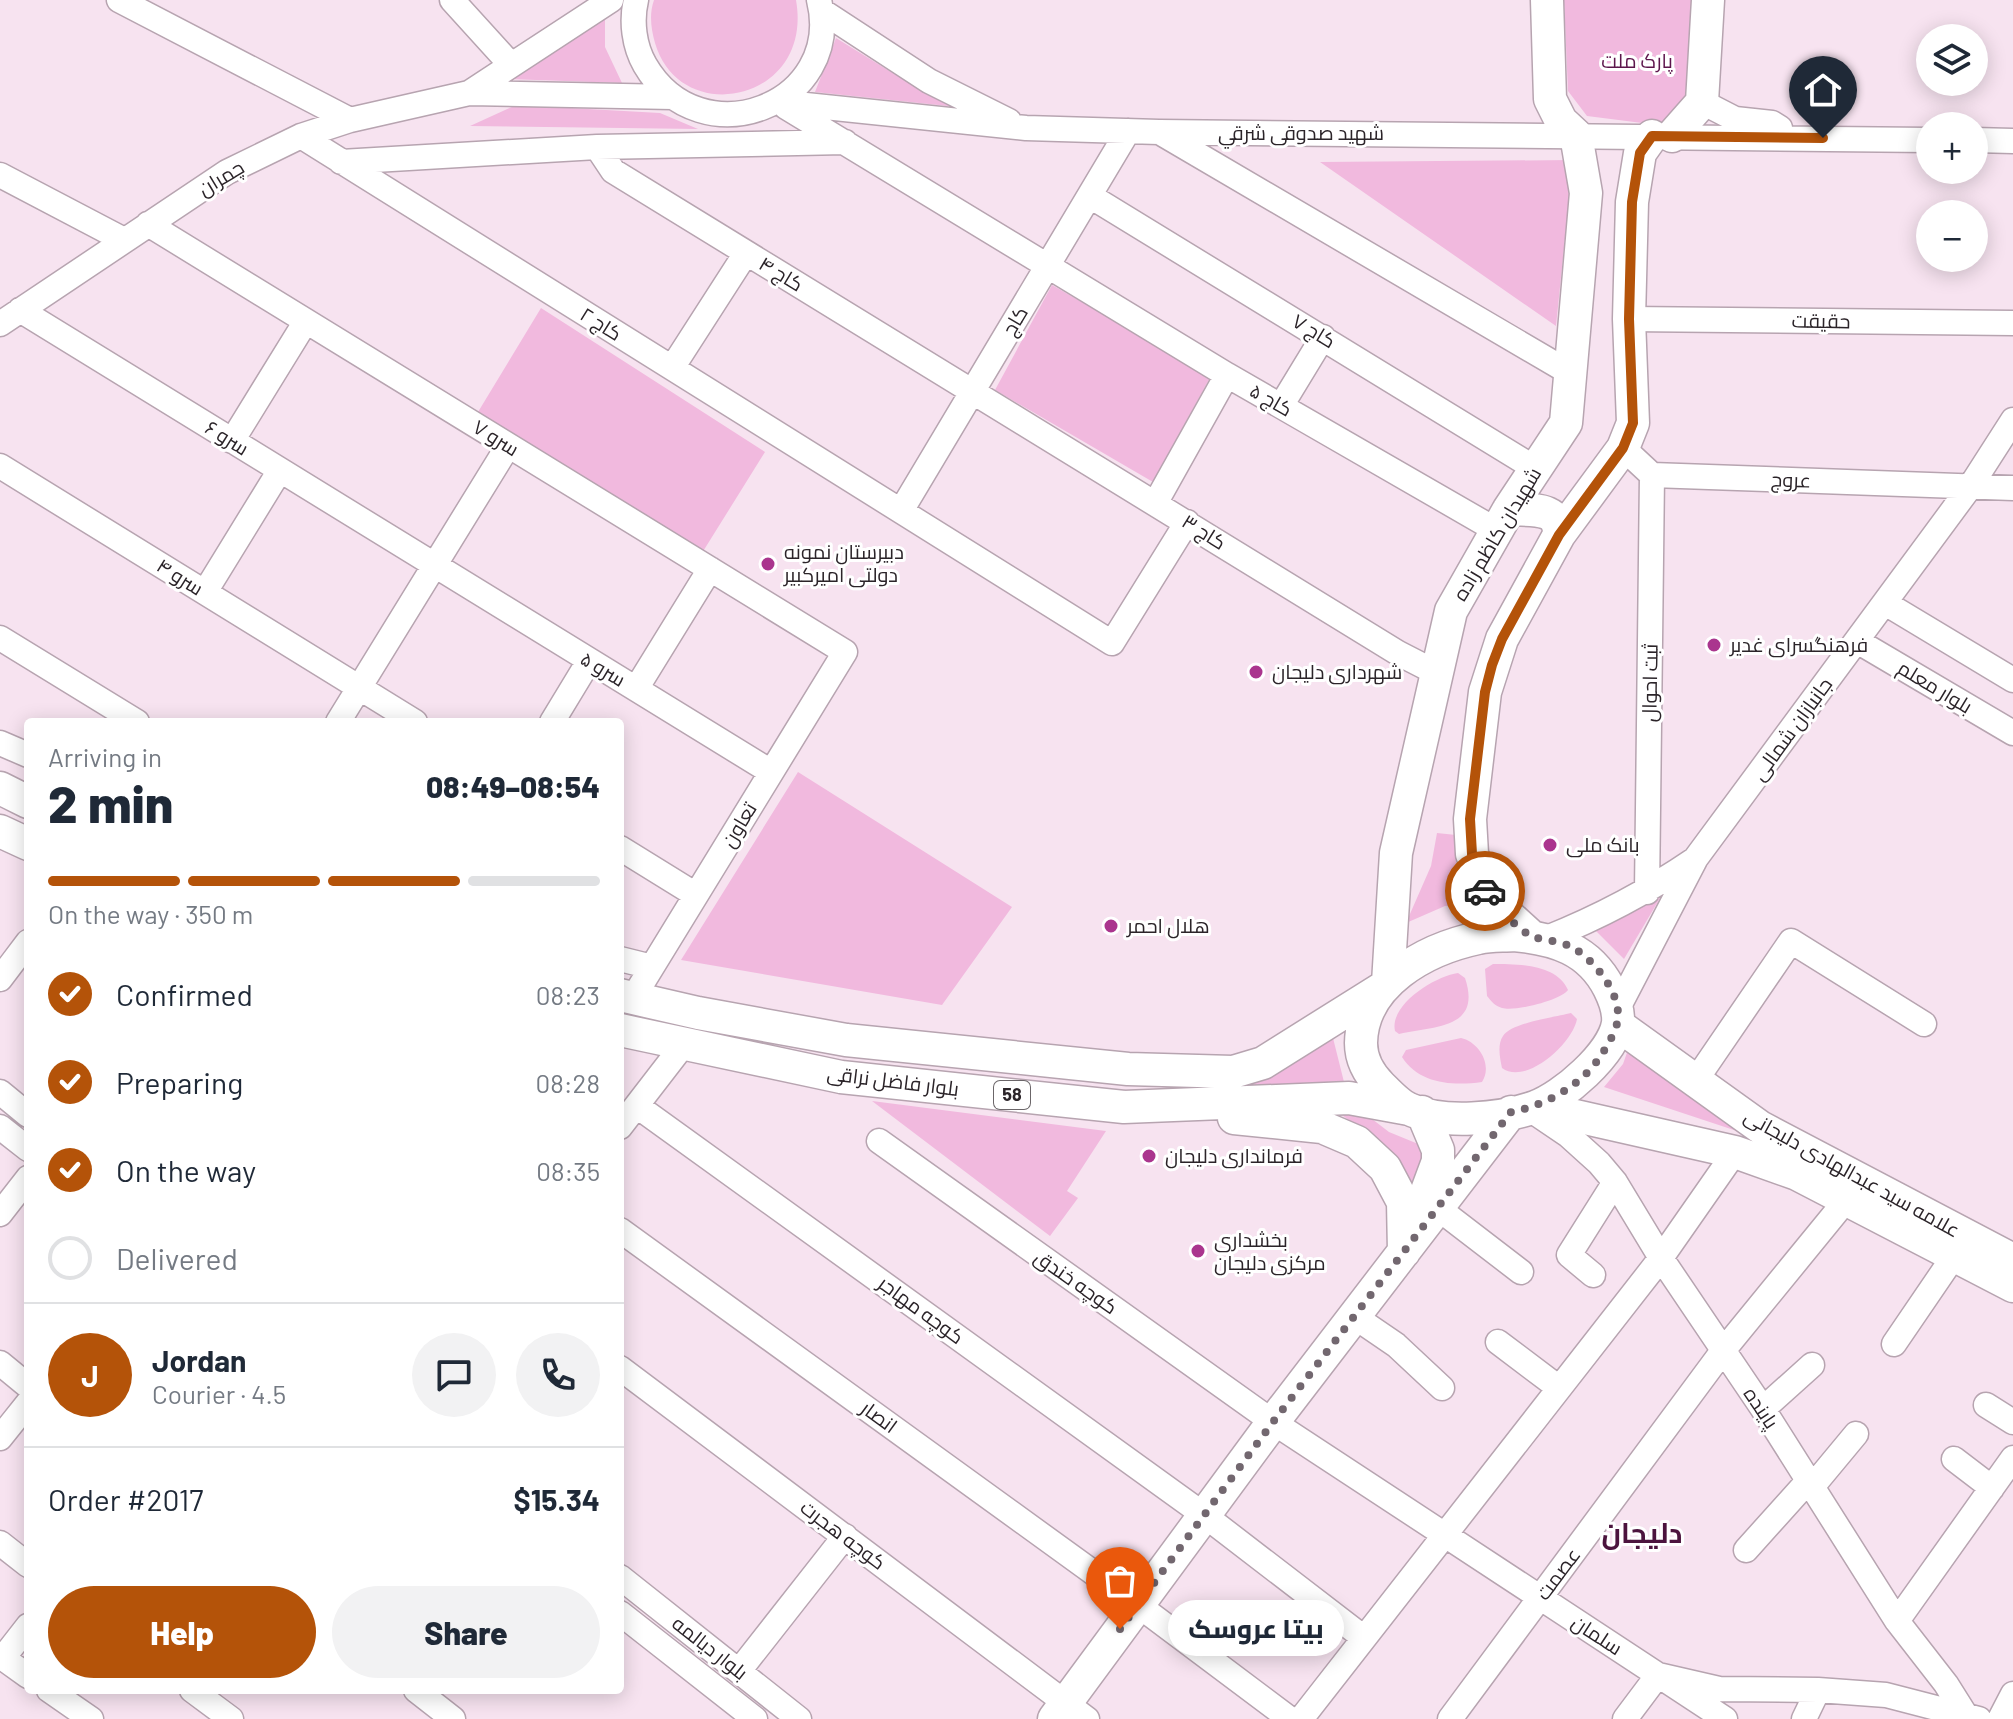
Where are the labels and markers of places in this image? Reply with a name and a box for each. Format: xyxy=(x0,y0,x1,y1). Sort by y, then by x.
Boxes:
pin xyxy=(1789,56,1857,138)
place label: دبیرستان نمونه دولتی امیرکبیر xyxy=(783,539,904,588)
marker: دبیرستان نمونه دولتی امیرکبیر xyxy=(759,555,777,573)
place label: فرهنگسرای غدیر xyxy=(1729,632,1868,658)
marker: فرهنگسرای غدیر xyxy=(1705,636,1723,654)
place label: شهرداری دلیجان xyxy=(1272,659,1402,685)
marker: شهرداری دلیجان xyxy=(1247,663,1265,681)
place label: بانک ملی xyxy=(1566,832,1640,858)
marker: بانک ملی xyxy=(1541,836,1559,854)
place label: هلال احمر xyxy=(1126,913,1210,939)
marker: هلال احمر xyxy=(1102,917,1120,935)
place label: فرمانداری دلیجان xyxy=(1165,1143,1303,1169)
marker: فرمانداری دلیجان xyxy=(1140,1147,1158,1165)
place label: بخشداری مرکزی دلیجان xyxy=(1214,1227,1326,1276)
marker: بخشداری مرکزی دلیجان xyxy=(1189,1242,1207,1260)
pin xyxy=(1086,1547,1154,1629)
callout: بیتا عروسک xyxy=(1168,1601,1344,1657)

